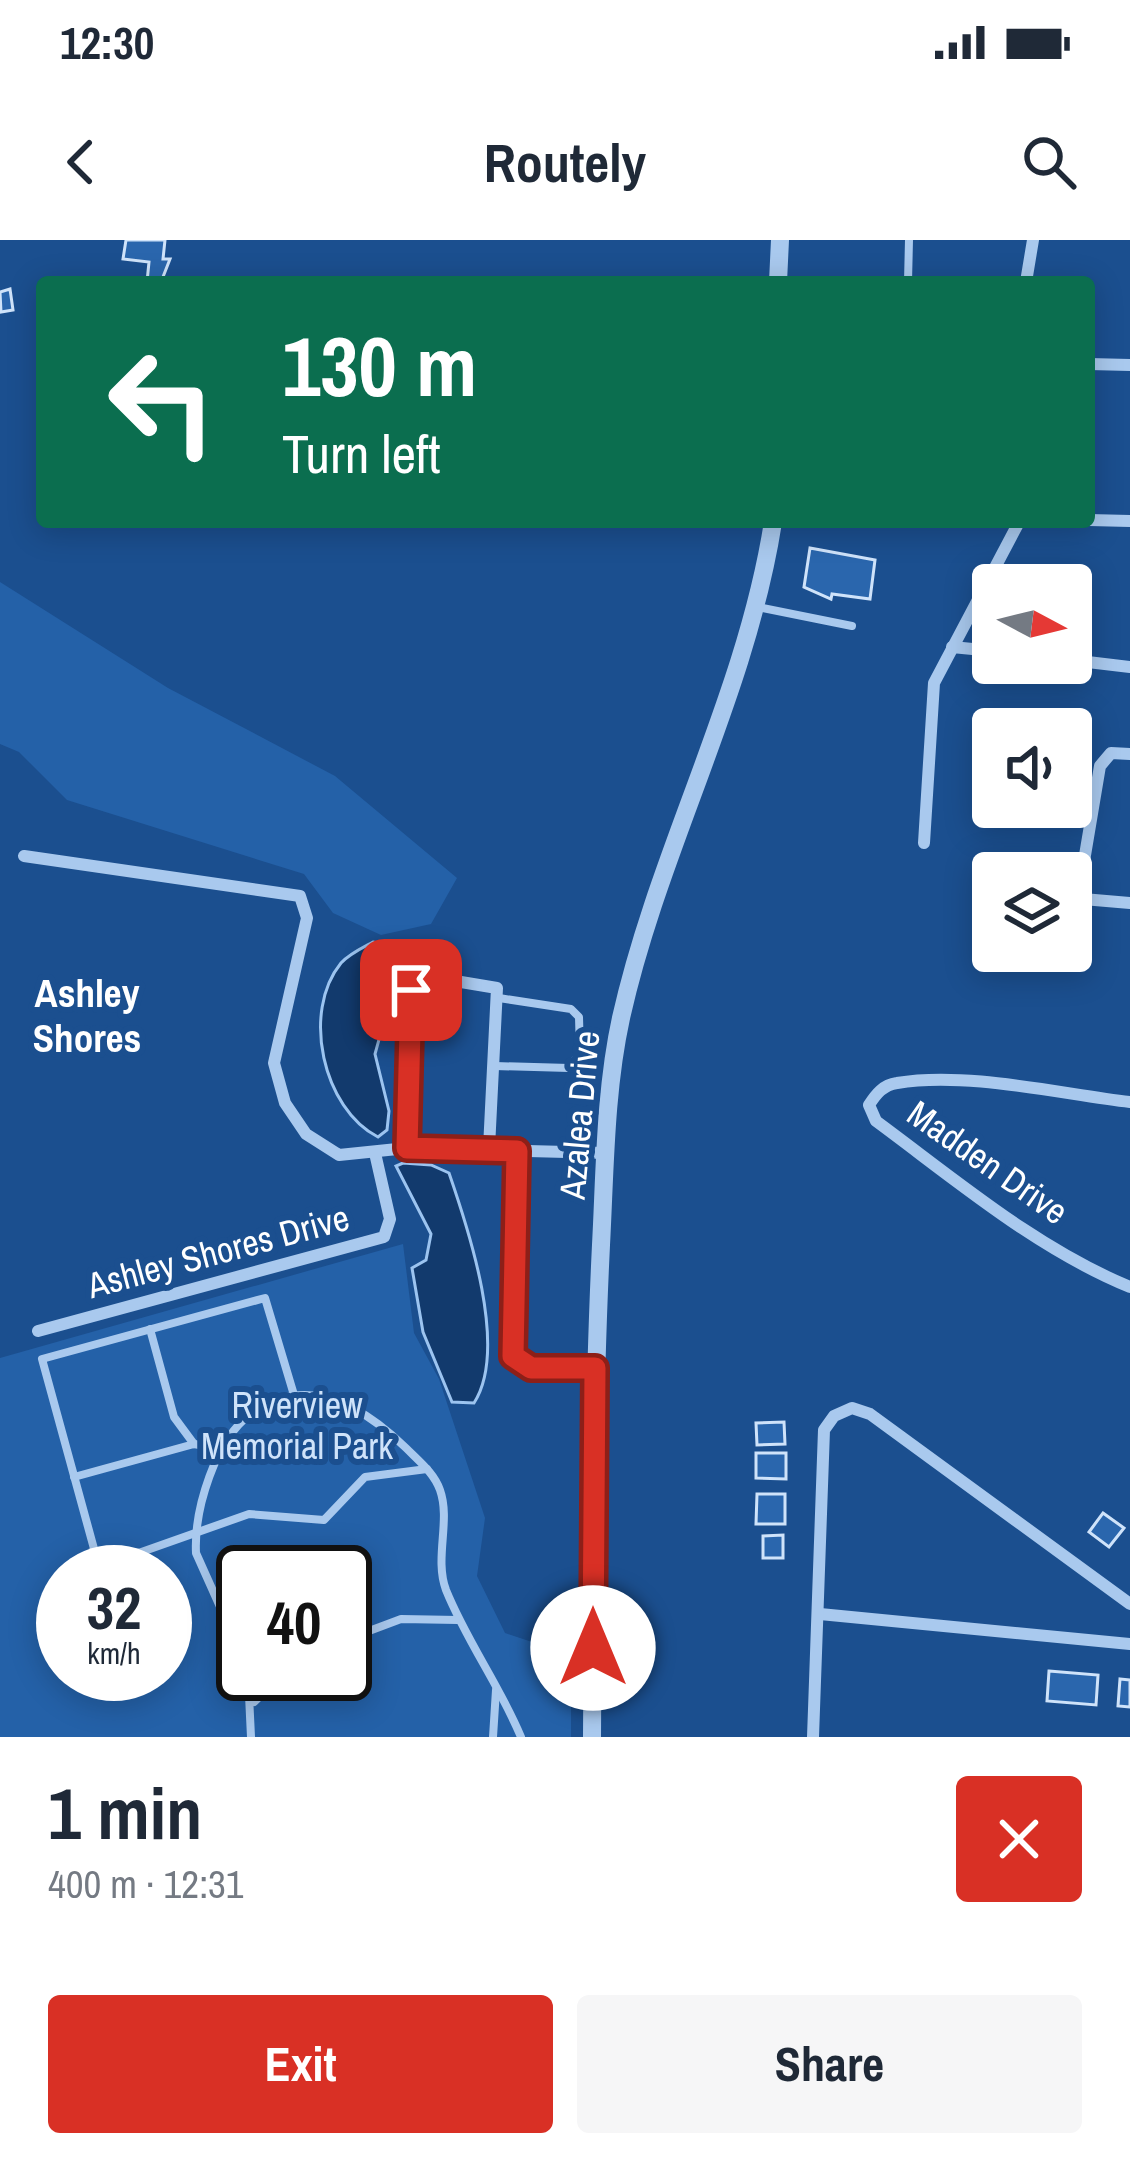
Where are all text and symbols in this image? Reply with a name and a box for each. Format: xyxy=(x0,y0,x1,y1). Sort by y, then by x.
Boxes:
text: 12:30 xyxy=(60,12,154,73)
text: Routely xyxy=(484,126,646,199)
icon: back xyxy=(48,129,114,195)
icon: search xyxy=(1016,129,1082,195)
text: 130 m xyxy=(282,309,477,422)
icon: left xyxy=(84,324,240,480)
text: Turn left xyxy=(282,417,441,490)
north arrow xyxy=(972,564,1092,684)
map controls xyxy=(972,564,1092,972)
button: sound xyxy=(972,708,1092,828)
button: layers xyxy=(972,852,1092,972)
pin xyxy=(360,939,462,1041)
icon: arrive xyxy=(378,957,444,1023)
district label: Ashley Shores xyxy=(33,967,141,1064)
street label: Azalea Drive xyxy=(548,1029,610,1202)
street label: Madden Drive xyxy=(898,1089,1078,1235)
street label: Ashley Shores Drive xyxy=(81,1193,354,1309)
park label: Riverview Memorial Park xyxy=(201,1381,393,1470)
speed limit sign: 40 xyxy=(216,1545,372,1701)
text: 32 xyxy=(87,1567,141,1648)
position arrow xyxy=(530,1585,656,1711)
text: km/h xyxy=(87,1633,141,1673)
text: 1 min xyxy=(48,1764,202,1861)
button: close xyxy=(956,1776,1082,1902)
text: 400 m · 12:31 xyxy=(48,1858,244,1910)
button: Exit xyxy=(48,1995,553,2133)
button: Share xyxy=(577,1995,1082,2133)

